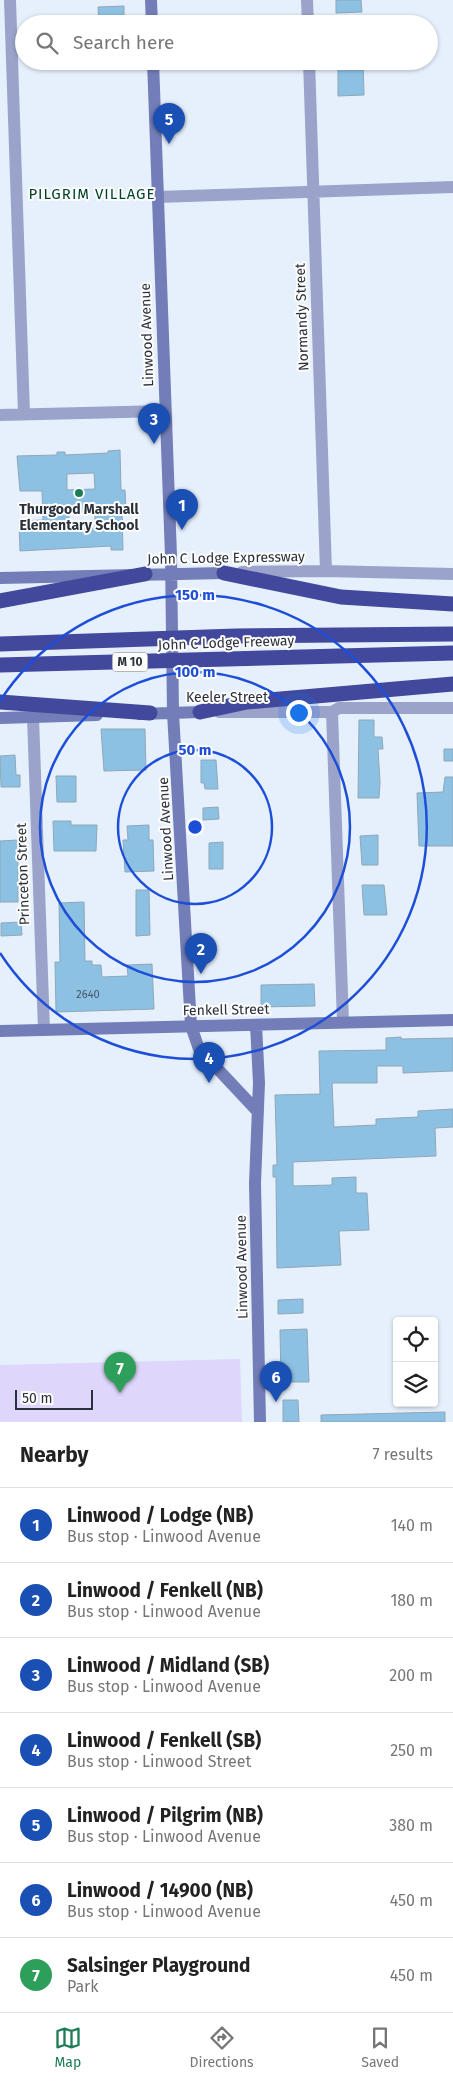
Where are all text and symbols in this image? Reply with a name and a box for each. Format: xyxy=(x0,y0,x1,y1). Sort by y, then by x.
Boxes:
search box xyxy=(15,15,438,70)
icon: search xyxy=(33,29,61,57)
text: Search here xyxy=(73,31,174,54)
pin: 5 xyxy=(153,103,185,144)
district label: PILGRIM VILLAGE xyxy=(28,185,156,203)
street label: Normandy Street xyxy=(292,262,312,371)
street label: Linwood Avenue xyxy=(137,283,157,387)
pin: 3 xyxy=(138,403,170,444)
marker: Thurgood Marshall Elementary School xyxy=(73,487,85,499)
pin: 1 xyxy=(166,489,198,530)
place label: Thurgood Marshall Elementary School xyxy=(19,501,140,534)
street label: John C Lodge Expressway xyxy=(147,548,305,568)
text: 150 m xyxy=(175,586,215,604)
street label: John C Lodge Freeway xyxy=(158,632,295,654)
road number: M 10 xyxy=(112,652,148,672)
text: 100 m xyxy=(175,663,215,681)
street label: Keeler Street xyxy=(186,689,269,706)
your location xyxy=(286,700,312,726)
text: 50 m xyxy=(178,741,212,759)
street label: Linwood Avenue xyxy=(155,777,177,881)
centre of rings xyxy=(186,818,204,836)
street label: Princeton Street xyxy=(13,822,33,925)
pin: 2 xyxy=(185,933,217,974)
house number: 2640 xyxy=(76,988,100,1001)
street label: Fenkell Street xyxy=(182,1001,270,1019)
pin: 4 xyxy=(193,1042,225,1083)
street label: Linwood Avenue xyxy=(233,1215,251,1319)
map controls xyxy=(393,1317,438,1407)
button: locate xyxy=(393,1317,438,1362)
pin: 7 xyxy=(104,1352,136,1393)
pin: 6 xyxy=(260,1361,292,1402)
button: layers xyxy=(393,1362,438,1407)
scale bar xyxy=(15,1387,92,1410)
text: 50 m xyxy=(22,1390,53,1407)
text: Nearby xyxy=(20,1442,88,1468)
text: 7 results xyxy=(373,1445,433,1464)
text: Linwood / Lodge (NB) xyxy=(67,1504,253,1527)
text: 1 xyxy=(32,1516,40,1535)
text: 140 m xyxy=(391,1516,433,1535)
text: Bus stop · Linwood Avenue xyxy=(67,1527,261,1546)
text: Linwood / Fenkell (NB) xyxy=(67,1579,263,1602)
text: 2 xyxy=(32,1591,40,1610)
text: 180 m xyxy=(390,1591,433,1610)
text: Bus stop · Linwood Avenue xyxy=(67,1602,261,1621)
text: Linwood / Midland (SB) xyxy=(67,1654,269,1677)
text: 3 xyxy=(32,1666,40,1685)
text: 200 m xyxy=(389,1666,433,1685)
text: Bus stop · Linwood Avenue xyxy=(67,1677,261,1696)
text: Linwood / Fenkell (SB) xyxy=(67,1729,261,1752)
text: 4 xyxy=(31,1741,41,1760)
text: 250 m xyxy=(390,1741,433,1760)
text: Bus stop · Linwood Street xyxy=(67,1752,251,1771)
text: Linwood / Pilgrim (NB) xyxy=(67,1804,263,1827)
text: 5 xyxy=(32,1816,40,1835)
text: 380 m xyxy=(389,1816,433,1835)
text: Bus stop · Linwood Avenue xyxy=(67,1827,261,1846)
text: Linwood / 14900 (NB) xyxy=(67,1879,253,1902)
text: 6 xyxy=(31,1891,41,1910)
text: 450 m xyxy=(390,1891,433,1910)
text: Bus stop · Linwood Avenue xyxy=(67,1902,261,1921)
text: Salsinger Playground xyxy=(67,1954,250,1977)
text: 7 xyxy=(32,1966,40,1985)
text: 450 m xyxy=(390,1966,433,1985)
text: Park xyxy=(67,1977,99,1996)
tab: Map xyxy=(54,2024,82,2071)
tab: Directions xyxy=(189,2024,254,2071)
tab: Saved xyxy=(361,2024,399,2071)

